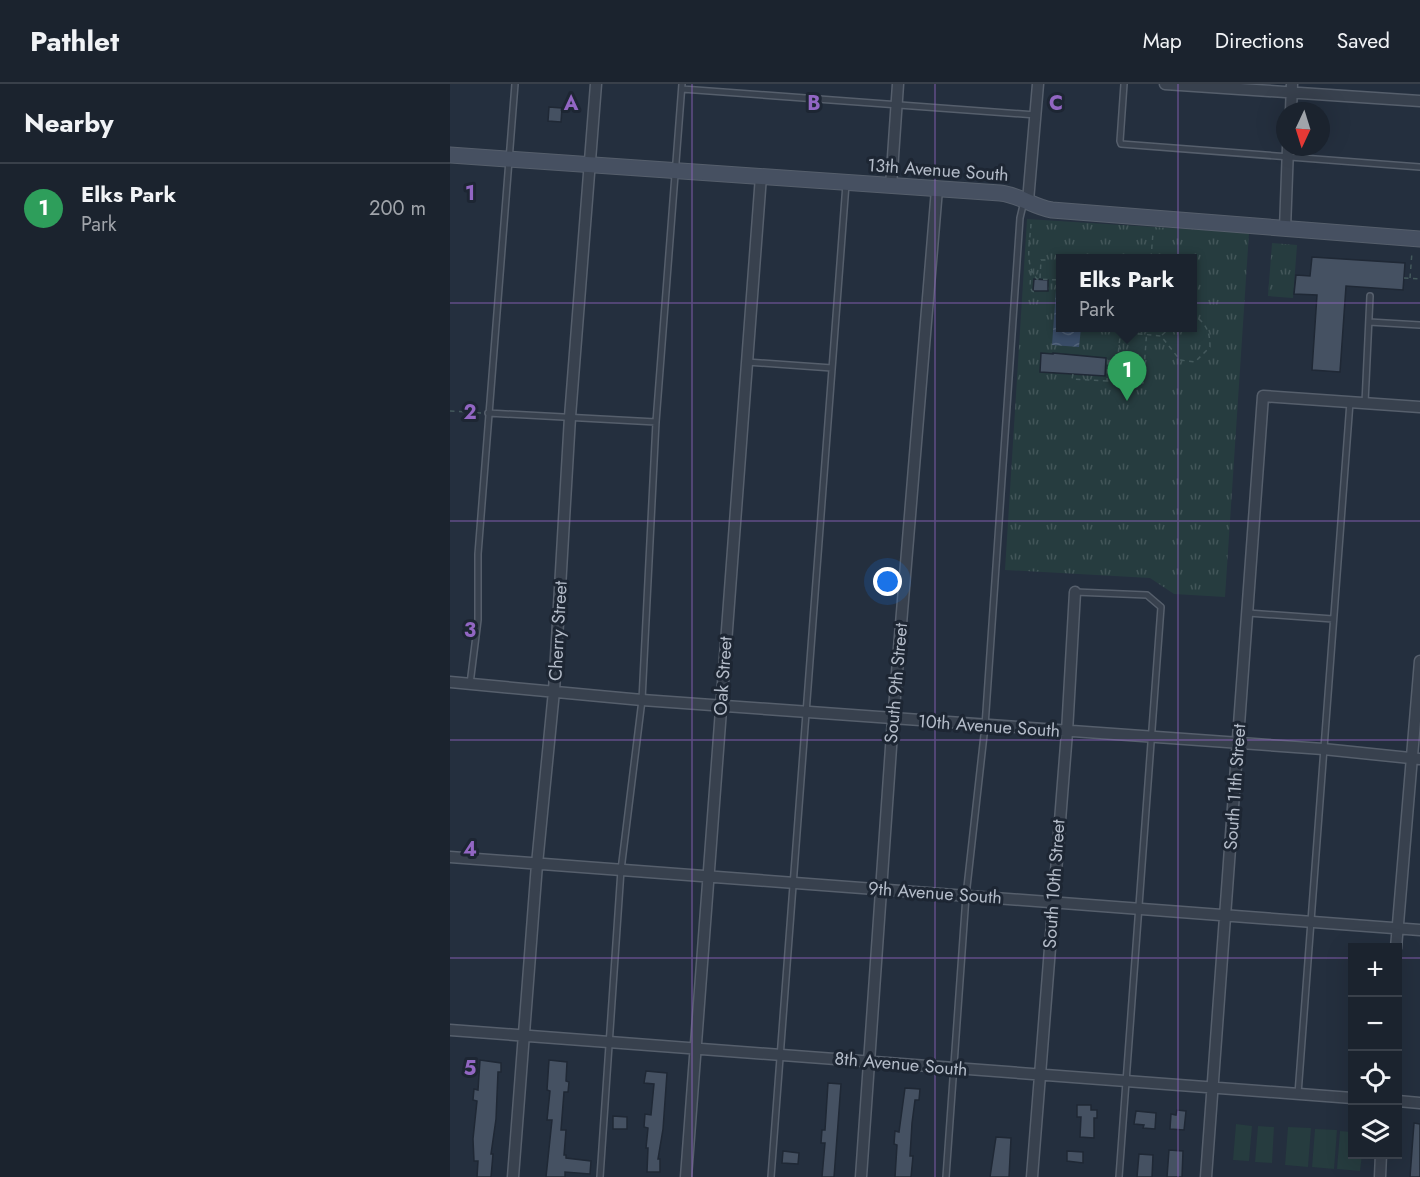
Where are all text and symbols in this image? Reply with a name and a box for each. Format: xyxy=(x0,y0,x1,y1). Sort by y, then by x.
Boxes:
text: Pathlet xyxy=(30,21,119,62)
text: Map xyxy=(1143,26,1182,56)
text: Directions xyxy=(1215,26,1304,56)
text: Saved xyxy=(1337,26,1390,56)
text: A xyxy=(563,89,579,118)
text: B xyxy=(807,89,821,118)
text: C xyxy=(1049,89,1063,118)
north arrow xyxy=(1276,102,1330,156)
text: Nearby xyxy=(24,104,113,142)
street label: 13th Avenue South xyxy=(867,152,1009,188)
text: Elks Park xyxy=(81,178,176,210)
text: 1 xyxy=(465,179,475,208)
text: 1 xyxy=(38,194,49,223)
text: 200 m xyxy=(369,194,426,223)
text: Park xyxy=(81,210,117,239)
popup xyxy=(1056,254,1197,332)
text: Elks Park xyxy=(1079,263,1174,295)
text: Park xyxy=(1079,295,1115,324)
pin: 1 xyxy=(1108,352,1146,401)
text: 2 xyxy=(463,398,477,427)
your location xyxy=(873,567,902,596)
street label: Cherry Street xyxy=(542,580,574,682)
text: 3 xyxy=(464,616,476,645)
street label: South 9th Street xyxy=(878,621,914,744)
street label: Oak Street xyxy=(707,635,739,716)
street label: 10th Avenue South xyxy=(917,708,1061,744)
street label: South 11th Street xyxy=(1218,722,1252,851)
street label: South 10th Street xyxy=(1037,818,1072,949)
text: 4 xyxy=(463,835,477,864)
street label: 9th Avenue South xyxy=(867,875,1003,911)
map controls xyxy=(1348,943,1402,1159)
button: + xyxy=(1348,943,1402,997)
button: − xyxy=(1348,997,1402,1051)
street label: 8th Avenue South xyxy=(833,1045,969,1083)
button: locate xyxy=(1348,1051,1402,1105)
text: 5 xyxy=(464,1054,477,1083)
button: layers xyxy=(1348,1105,1402,1159)

